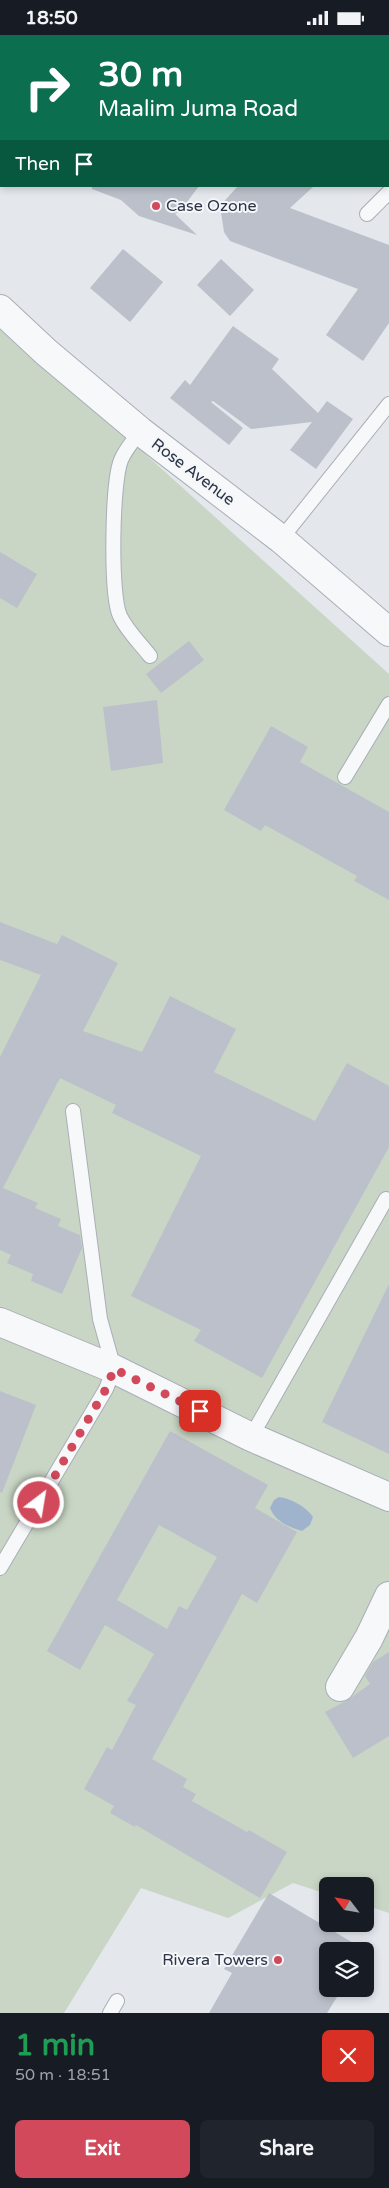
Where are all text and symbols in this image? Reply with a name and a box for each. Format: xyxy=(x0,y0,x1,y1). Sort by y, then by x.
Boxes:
text: 18:50 xyxy=(25,7,78,29)
text: 30 m xyxy=(98,54,183,96)
icon: right xyxy=(15,55,80,120)
text: Maalim Juma Road xyxy=(98,96,298,122)
icon: arrive xyxy=(70,150,98,178)
text: Then xyxy=(15,153,60,175)
place label: Case Ozone xyxy=(166,196,257,216)
marker: Case Ozone xyxy=(150,200,162,212)
street label: Rose Avenue xyxy=(147,434,239,510)
pin xyxy=(179,1390,221,1432)
icon: arrive xyxy=(186,1397,214,1425)
position arrow xyxy=(12,1476,64,1528)
north arrow xyxy=(319,1877,374,1933)
map controls xyxy=(319,1877,374,1997)
button: layers xyxy=(319,1942,374,1997)
place label: Rivera Towers xyxy=(162,1950,268,1970)
marker: Rivera Towers xyxy=(272,1954,284,1966)
text: 1 min xyxy=(15,2027,95,2064)
button: close xyxy=(322,2030,374,2082)
text: 50 m · 18:51 xyxy=(15,2065,111,2085)
button: Exit xyxy=(15,2120,190,2178)
button: Share xyxy=(200,2120,374,2178)

